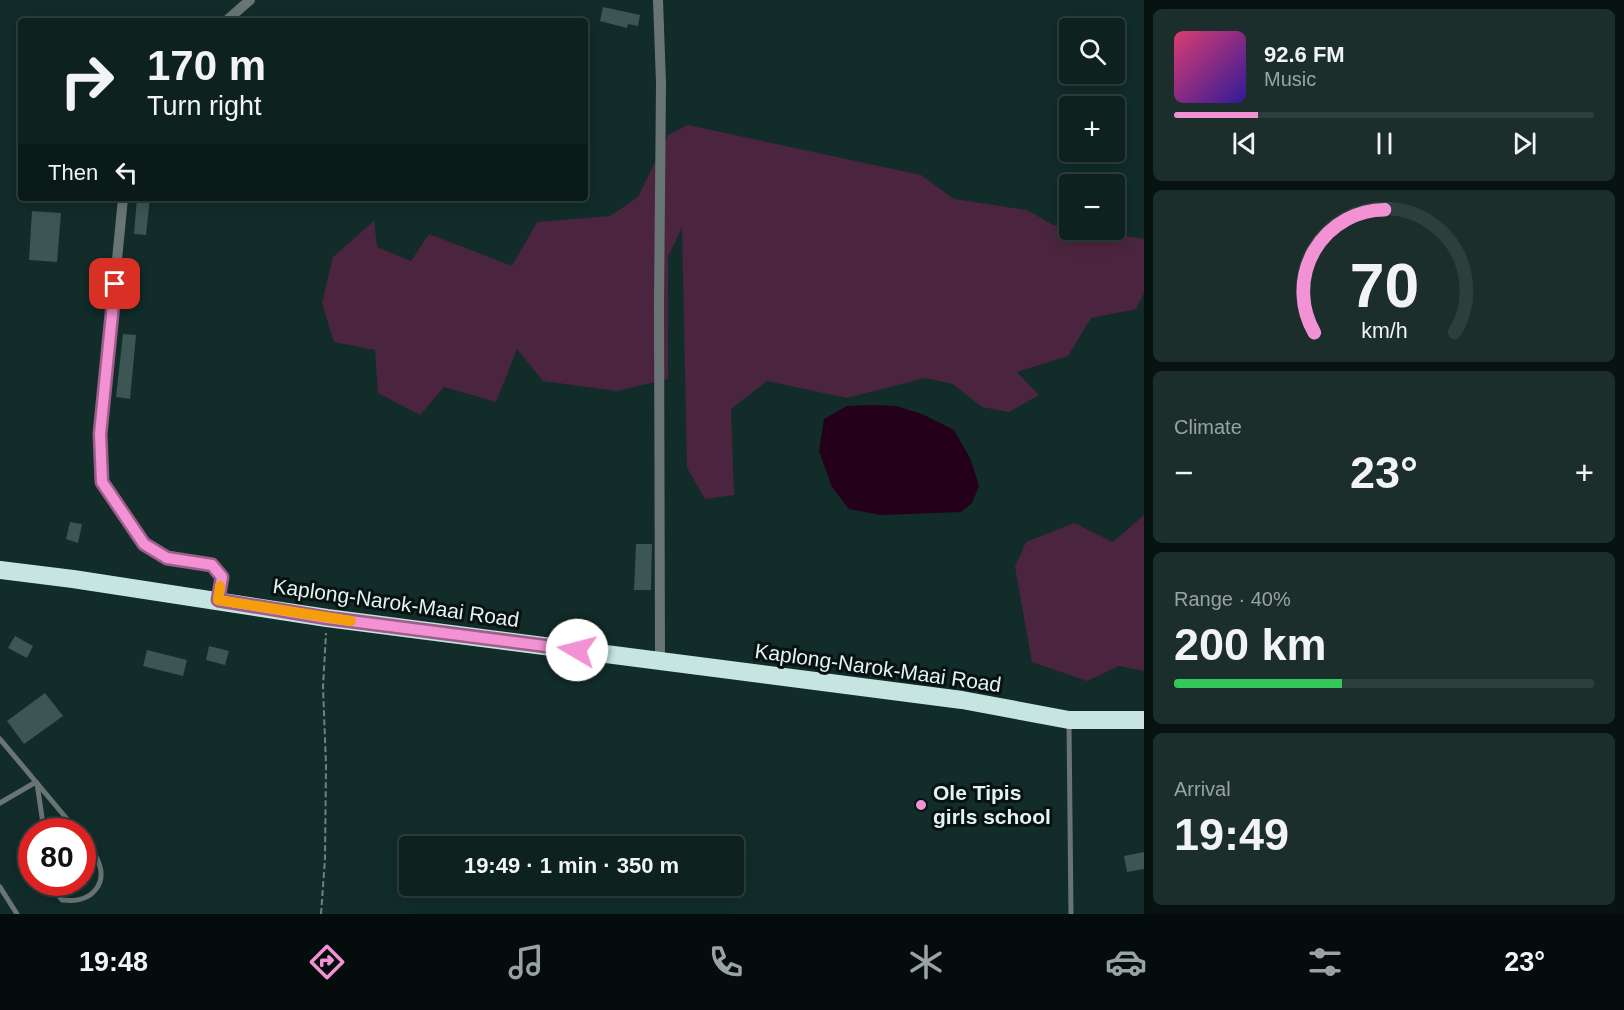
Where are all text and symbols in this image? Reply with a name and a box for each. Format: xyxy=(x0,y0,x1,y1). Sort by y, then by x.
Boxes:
map controls xyxy=(1059,18,1125,240)
button: search xyxy=(1059,18,1125,84)
icon: right xyxy=(48,42,126,120)
text: 170 m xyxy=(147,42,266,89)
text: 92.6 FM xyxy=(1264,42,1345,67)
text: Music xyxy=(1264,68,1316,90)
text: Turn right xyxy=(147,91,262,121)
button: + xyxy=(1059,96,1125,162)
icon: previous xyxy=(1228,127,1261,160)
icon: pause xyxy=(1368,127,1401,160)
icon: next xyxy=(1508,127,1541,160)
icon: left xyxy=(110,156,143,189)
text: Then xyxy=(48,160,98,185)
button: − xyxy=(1059,174,1125,240)
text: 70 xyxy=(1349,251,1419,320)
pin xyxy=(89,258,140,309)
icon: arrive xyxy=(98,267,131,300)
text: km/h xyxy=(1361,319,1407,343)
text: Climate xyxy=(1174,416,1242,438)
text: 23° xyxy=(1350,447,1418,498)
text: − xyxy=(1174,454,1193,491)
text: + xyxy=(1575,454,1594,491)
street label: Kaplong-Narok-Maai Road xyxy=(271,574,521,631)
text: Range · 40% xyxy=(1174,588,1291,610)
position arrow xyxy=(545,618,609,682)
text: 200 km xyxy=(1174,619,1327,670)
street label: Kaplong-Narok-Maai Road xyxy=(753,639,1003,696)
text: Arrival xyxy=(1174,778,1231,800)
place label: Ole Tipis girls school xyxy=(933,781,1051,828)
marker: Ole Tipis girls school xyxy=(914,798,928,812)
text: 19:49 xyxy=(1174,809,1289,860)
speed limit sign: 80 xyxy=(18,818,96,896)
text: 19:49 · 1 min · 350 m xyxy=(464,853,679,878)
icon: directions xyxy=(306,941,348,983)
icon: music xyxy=(505,941,547,983)
icon: phone xyxy=(705,941,747,983)
icon: climate xyxy=(905,941,947,983)
icon: car xyxy=(1105,941,1147,983)
icon: filters xyxy=(1304,941,1346,983)
text: 19:48 xyxy=(79,947,148,977)
text: 23° xyxy=(1504,947,1545,977)

